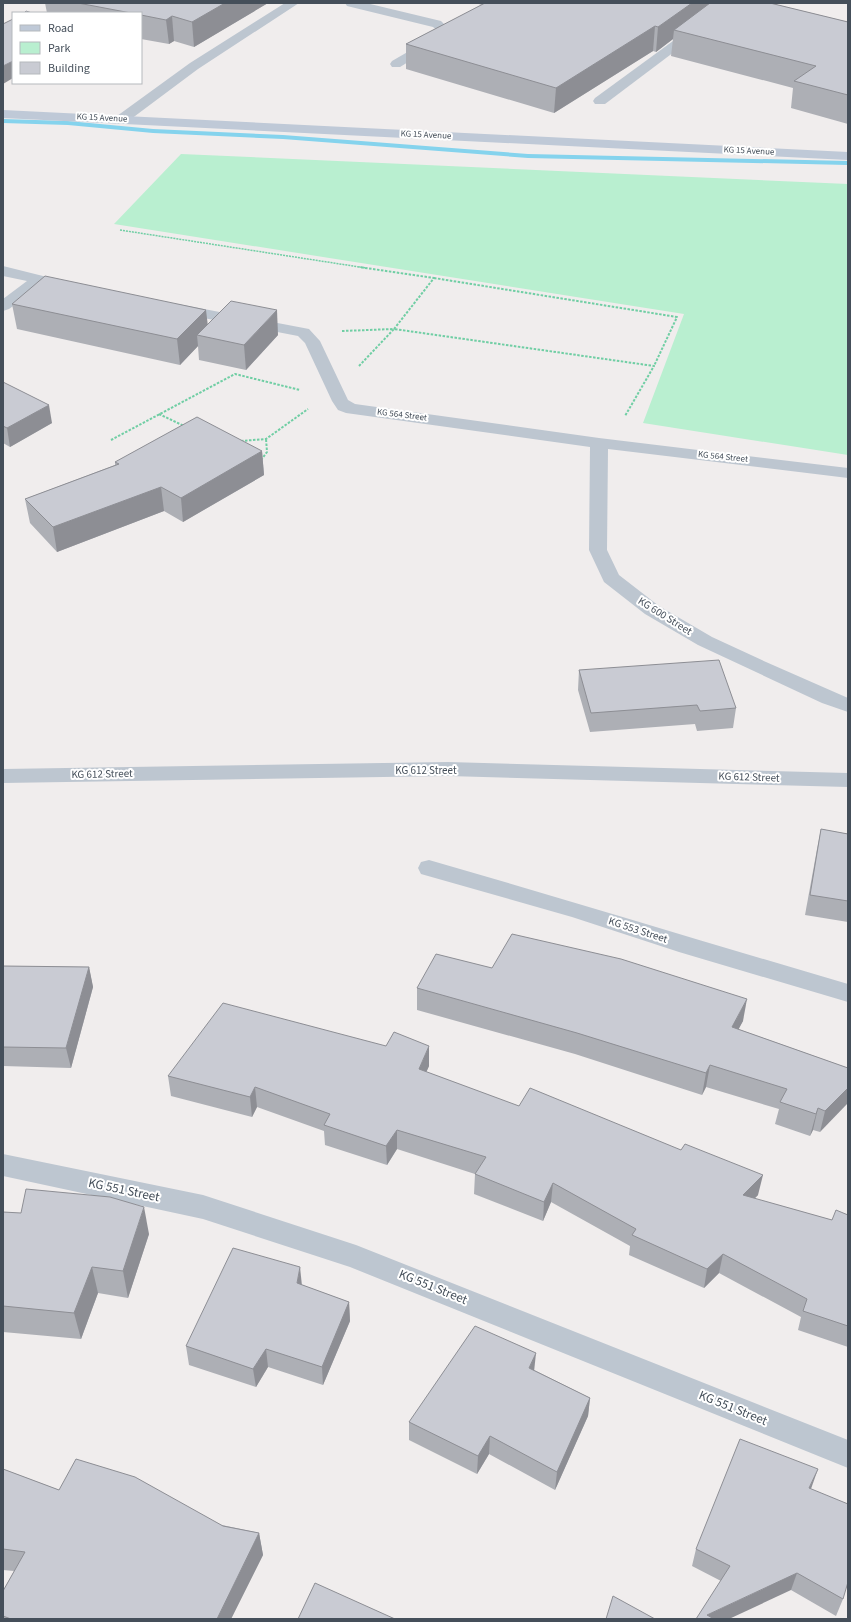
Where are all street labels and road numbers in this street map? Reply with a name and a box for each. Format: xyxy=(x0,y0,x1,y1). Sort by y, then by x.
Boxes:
street label: KG 15 Avenue xyxy=(76,110,128,126)
street label: KG 15 Avenue xyxy=(400,127,452,143)
street label: KG 15 Avenue xyxy=(723,143,775,159)
street label: KG 564 Street xyxy=(376,405,428,425)
street label: KG 564 Street xyxy=(697,448,749,466)
street label: KG 600 Street xyxy=(635,593,695,639)
street label: KG 612 Street xyxy=(395,763,457,778)
street label: KG 612 Street xyxy=(71,766,133,782)
street label: KG 612 Street xyxy=(718,768,780,786)
street label: KG 553 Street xyxy=(607,913,670,947)
street label: KG 551 Street xyxy=(87,1174,162,1206)
street label: KG 551 Street xyxy=(396,1265,471,1309)
street label: KG 551 Street xyxy=(696,1386,771,1430)

